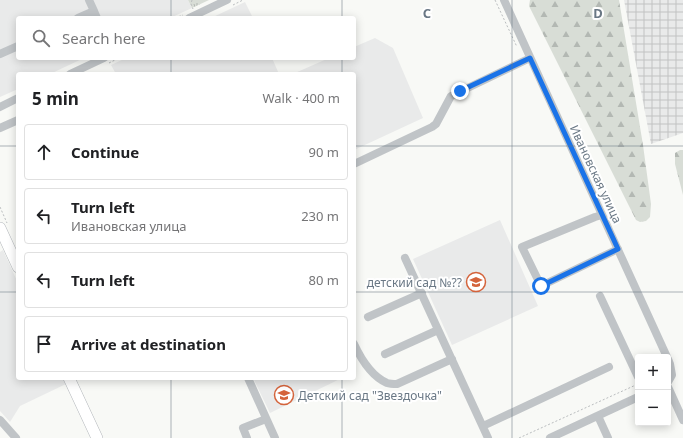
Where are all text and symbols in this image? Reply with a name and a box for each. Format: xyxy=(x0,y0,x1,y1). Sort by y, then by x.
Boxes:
text: C xyxy=(423,4,431,22)
text: D xyxy=(593,4,603,22)
search box xyxy=(16,16,356,60)
icon: search xyxy=(30,27,52,49)
text: Search here xyxy=(62,28,145,48)
route end xyxy=(451,82,469,100)
text: 5 min xyxy=(32,87,79,110)
text: Walk · 400 m xyxy=(262,89,340,107)
street label: Ивановская улица xyxy=(566,122,626,226)
icon: ahead xyxy=(33,141,55,163)
text: Continue xyxy=(71,142,139,162)
text: 90 m xyxy=(309,143,339,161)
text: Turn left xyxy=(71,197,135,217)
icon: left xyxy=(33,205,55,227)
text: 230 m xyxy=(301,207,339,225)
text: Ивановская улица xyxy=(71,217,186,235)
icon: left xyxy=(33,269,55,291)
text: Turn left xyxy=(71,270,135,290)
text: 80 m xyxy=(309,271,339,289)
school or university icon: детский сад №?? xyxy=(465,271,487,293)
place label: детский сад №?? xyxy=(367,274,462,291)
route start xyxy=(532,277,550,295)
icon: arrive xyxy=(33,333,55,355)
text: Arrive at destination xyxy=(71,334,226,354)
map controls xyxy=(635,354,671,426)
button: + xyxy=(635,354,671,390)
school or university icon: Детский сад "Звездочка" xyxy=(273,384,295,406)
place label: Детский сад "Звездочка" xyxy=(298,387,442,404)
button: − xyxy=(635,390,671,426)

